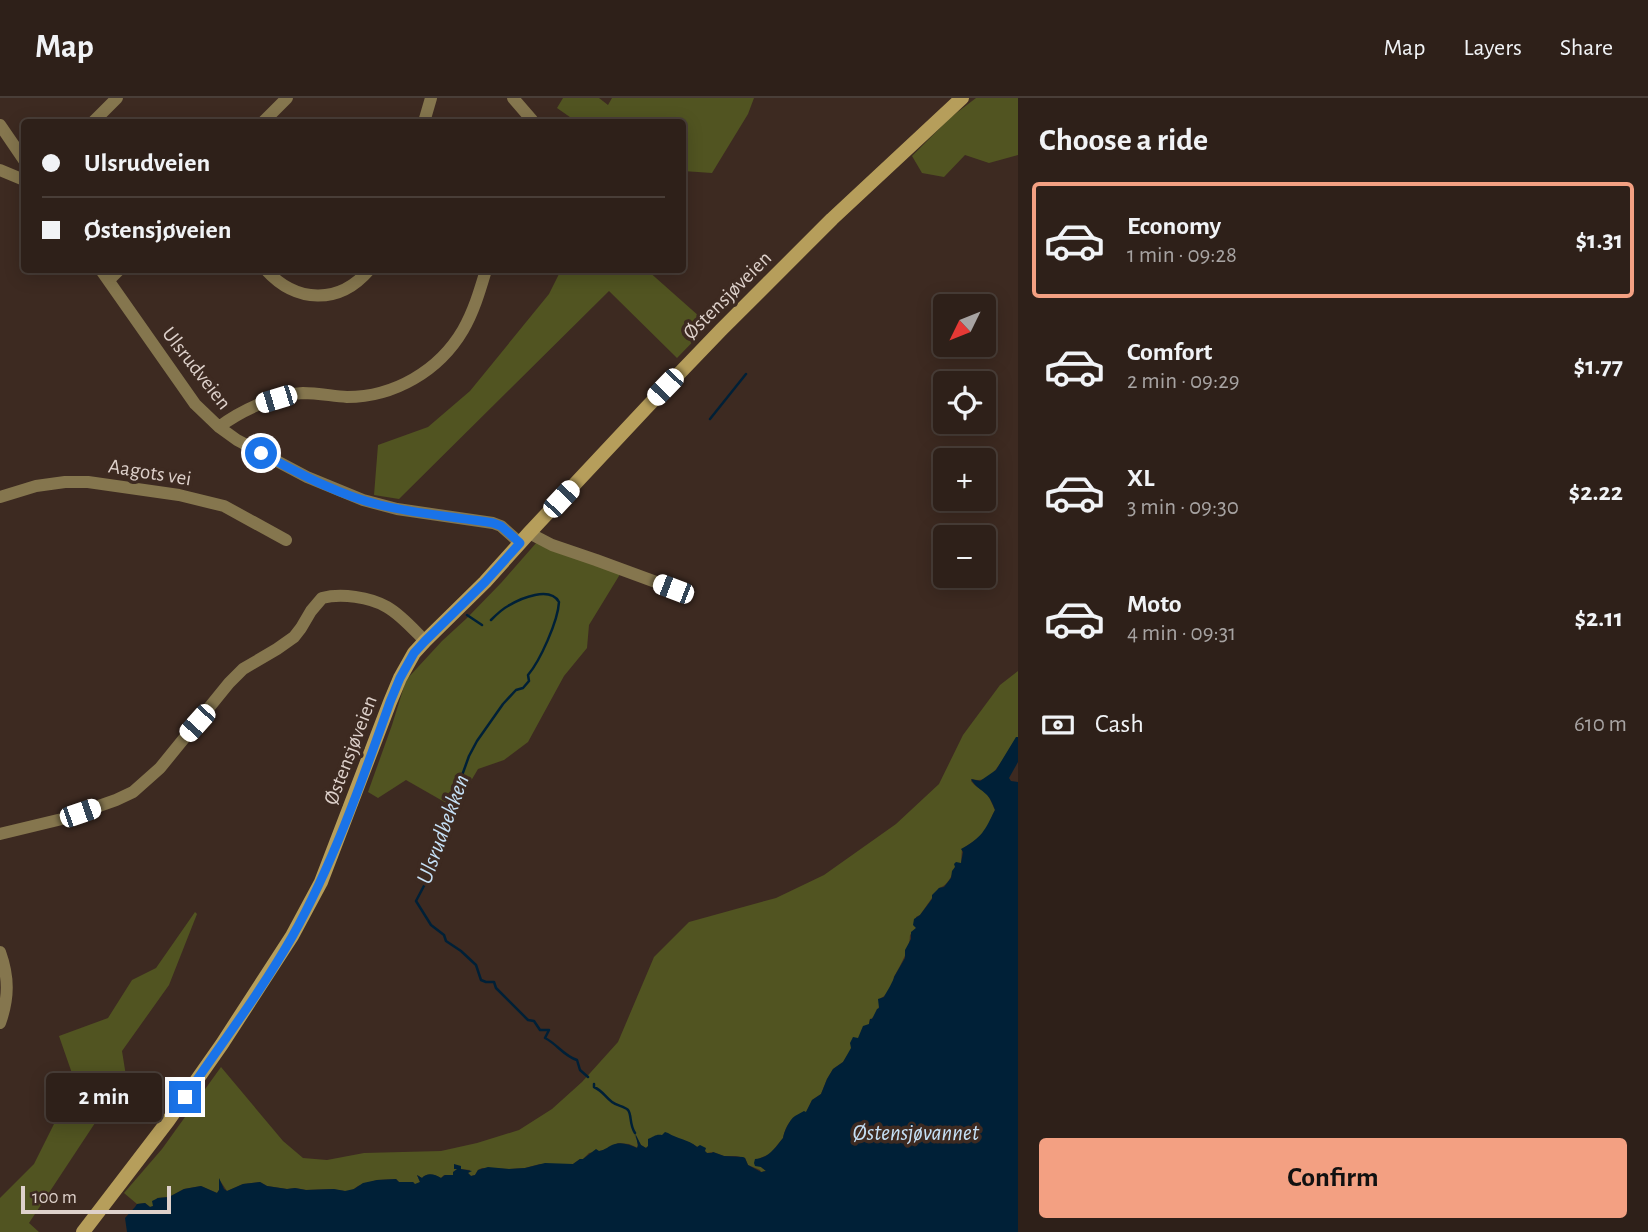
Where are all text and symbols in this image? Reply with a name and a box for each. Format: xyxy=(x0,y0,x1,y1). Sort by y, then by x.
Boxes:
text: Map xyxy=(35,31,94,64)
text: Map xyxy=(1383,36,1425,60)
text: Layers xyxy=(1463,36,1522,60)
text: Share xyxy=(1560,36,1613,60)
text: Choose a ride xyxy=(1039,124,1208,156)
text: Ulsrudveien xyxy=(84,150,210,176)
icon: car xyxy=(1043,209,1106,272)
text: Economy xyxy=(1127,213,1221,239)
text: Østensjøveien xyxy=(84,217,232,243)
text: $1.31 xyxy=(1575,227,1623,253)
text: 1 min · 09:28 xyxy=(1127,244,1237,267)
street label: Østensjøveien xyxy=(679,247,776,344)
north arrow xyxy=(933,294,996,357)
map controls xyxy=(933,294,996,588)
street label: Ulsrudveien xyxy=(158,323,235,414)
icon: car xyxy=(1043,335,1106,398)
text: Comfort xyxy=(1127,339,1212,365)
text: $1.77 xyxy=(1574,353,1623,379)
car xyxy=(643,365,688,409)
text: 2 min · 09:29 xyxy=(1127,370,1239,393)
button: locate xyxy=(933,371,996,434)
car xyxy=(253,383,300,415)
route start xyxy=(245,437,277,469)
button: + xyxy=(933,448,996,511)
street label: Aagots vei xyxy=(107,456,193,489)
icon: car xyxy=(1043,461,1106,524)
text: XL xyxy=(1127,465,1154,491)
car xyxy=(539,476,584,522)
text: $2.22 xyxy=(1569,479,1623,505)
text: 3 min · 09:30 xyxy=(1127,496,1239,519)
button: − xyxy=(933,525,996,588)
car xyxy=(650,572,697,606)
icon: car xyxy=(1043,587,1106,650)
text: Moto xyxy=(1127,591,1182,617)
text: $2.11 xyxy=(1574,605,1623,631)
text: 4 min · 09:31 xyxy=(1127,622,1236,645)
street label: Østensjøveien xyxy=(320,693,381,808)
car xyxy=(176,700,219,746)
icon: cash xyxy=(1039,706,1077,744)
text: Cash xyxy=(1095,711,1144,737)
text: 610 m xyxy=(1574,713,1627,736)
water label: Ulsrudbekken xyxy=(413,772,474,887)
car xyxy=(57,796,104,830)
callout: 2 min xyxy=(45,1072,160,1122)
route end xyxy=(169,1081,201,1113)
text: 2 min xyxy=(78,1086,130,1109)
water label: Østensjøvannet xyxy=(853,1122,980,1145)
button: Confirm xyxy=(1039,1138,1627,1218)
scale bar xyxy=(21,1183,172,1215)
text: 100 m xyxy=(32,1188,77,1207)

